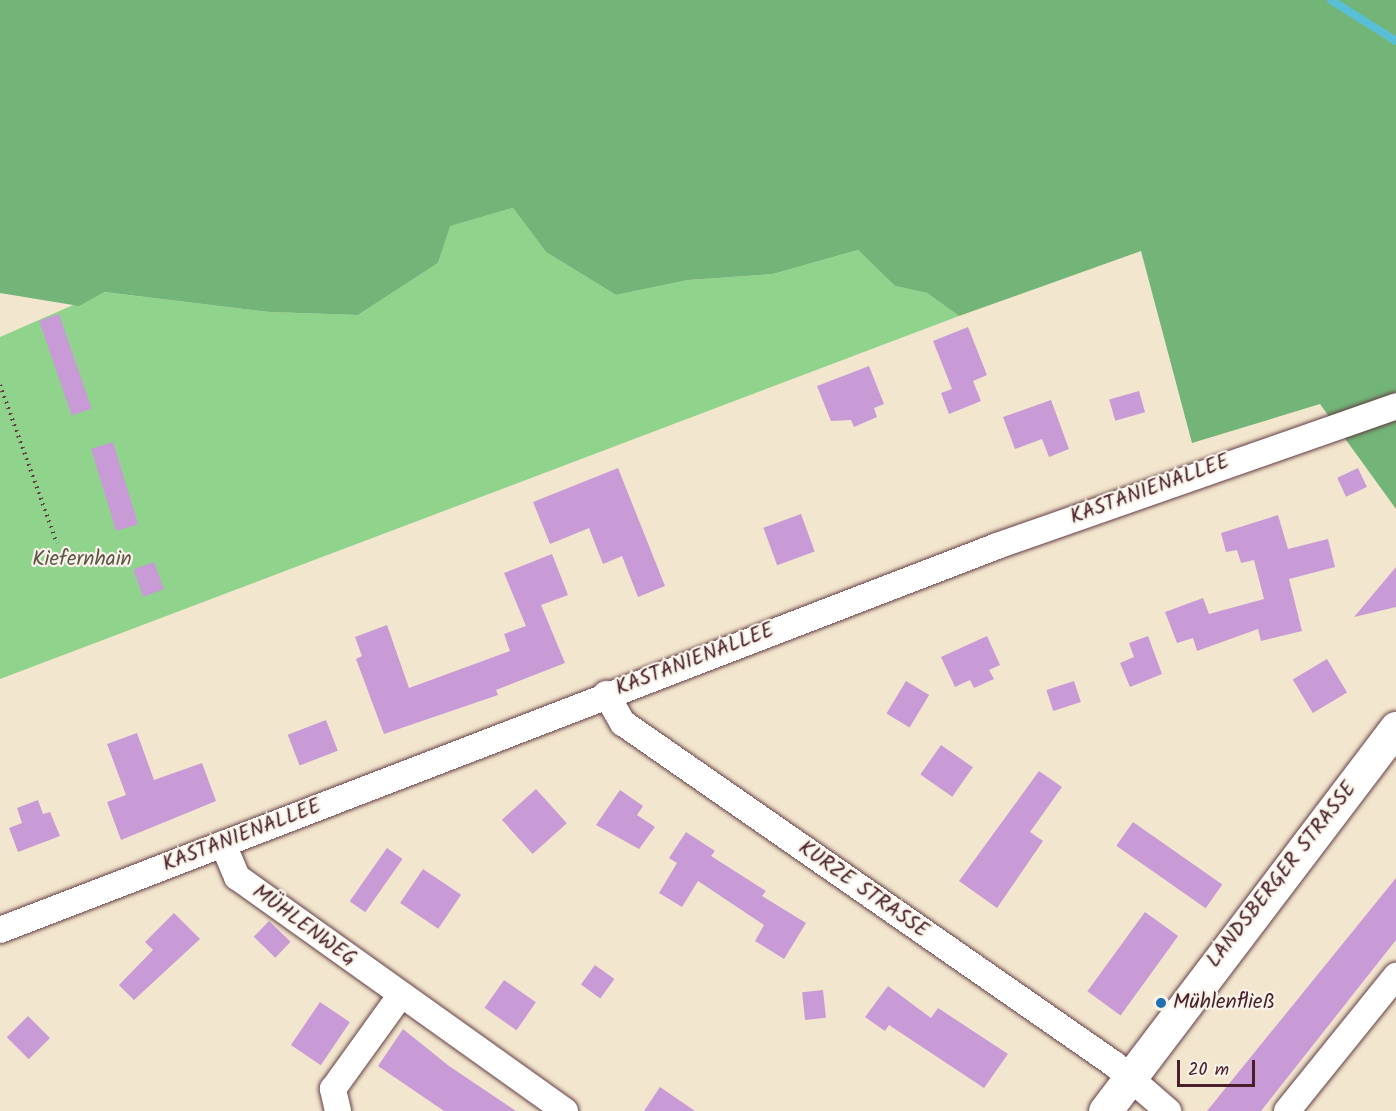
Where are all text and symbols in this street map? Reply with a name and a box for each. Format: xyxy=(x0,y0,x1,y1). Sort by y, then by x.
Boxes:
street label: KASTANIENALLEE xyxy=(1067,449,1233,531)
park label: Kiefernhain xyxy=(32,547,132,573)
street label: KASTANIENALLEE xyxy=(612,618,778,702)
street label: LANDSBERGER STRASSE xyxy=(1202,777,1362,973)
street label: KASTANIENALLEE xyxy=(159,794,325,878)
street label: KURZE STRASSE xyxy=(793,836,933,944)
street label: MÜHLENWEG xyxy=(247,880,361,972)
place label: Mühlenfließ xyxy=(1173,990,1275,1016)
marker: Mühlenfließ xyxy=(1154,996,1168,1010)
scale bar xyxy=(1180,1048,1258,1086)
text: 20 m xyxy=(1188,1056,1229,1085)

